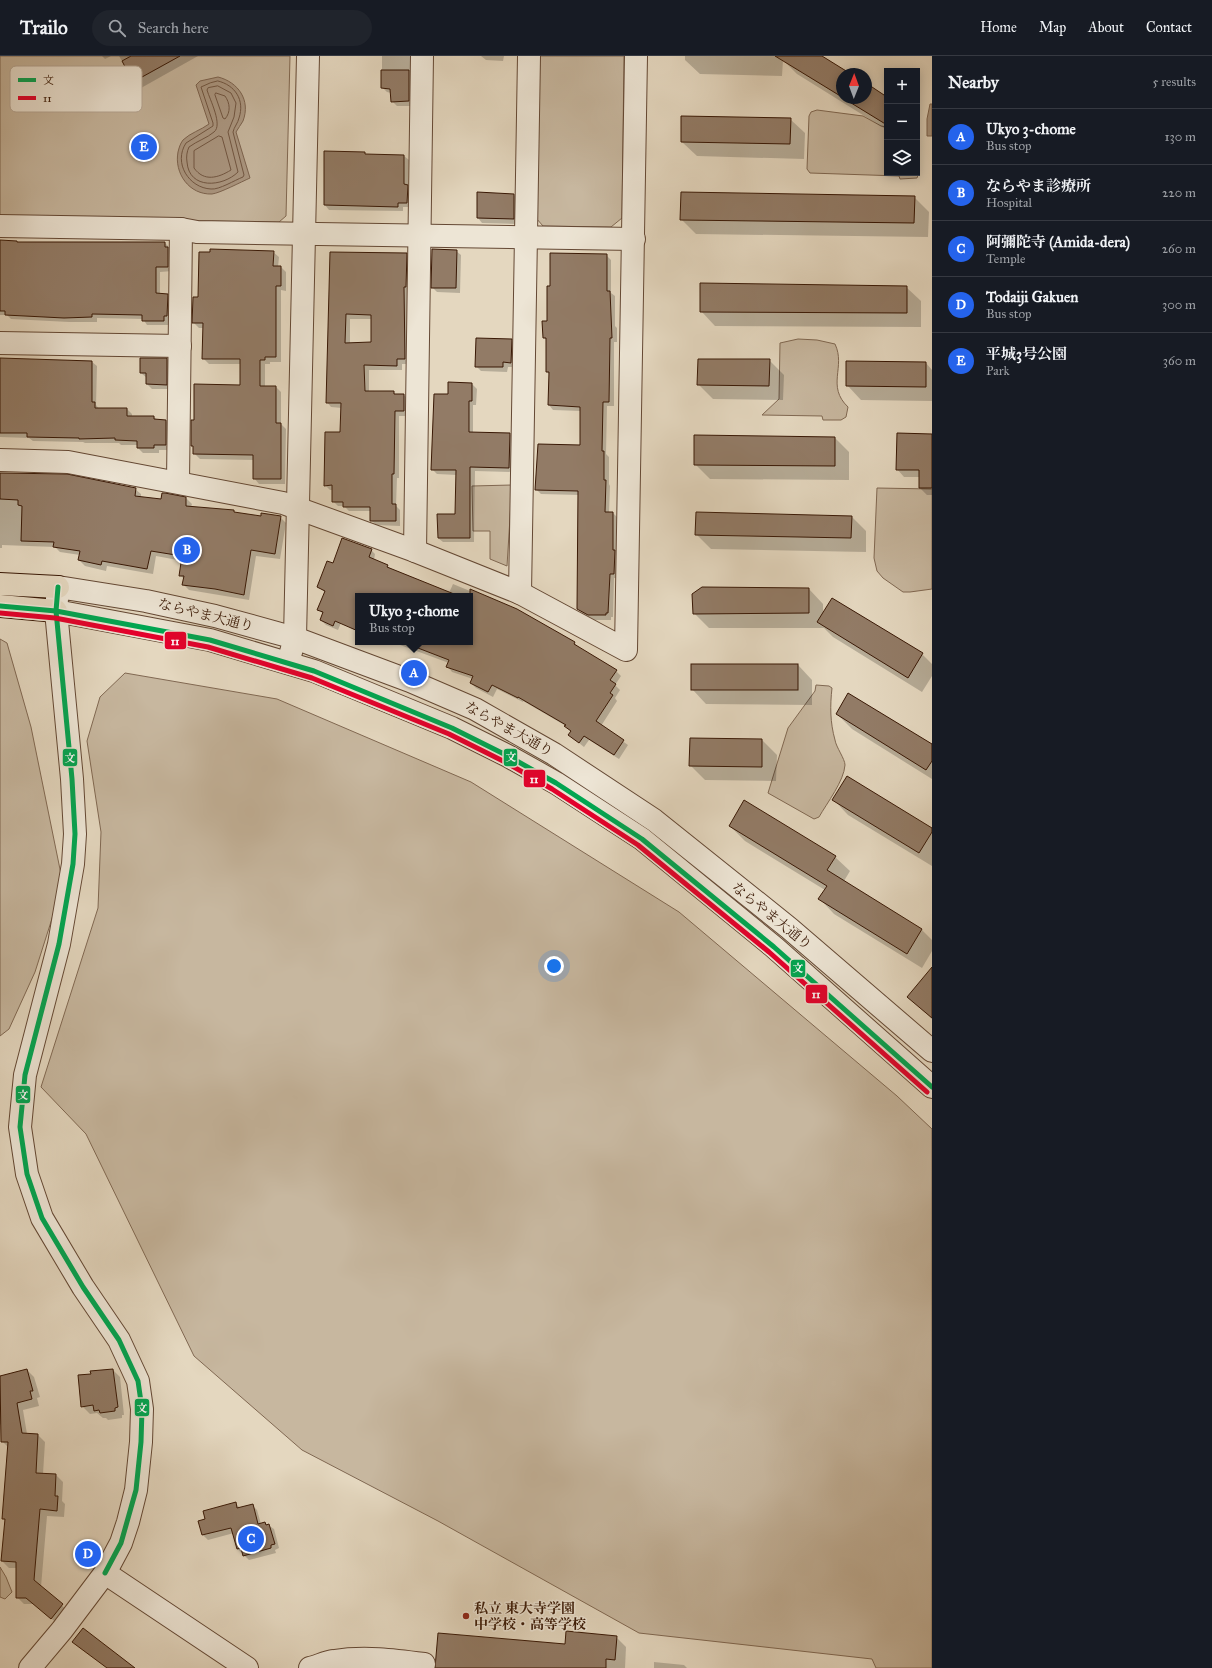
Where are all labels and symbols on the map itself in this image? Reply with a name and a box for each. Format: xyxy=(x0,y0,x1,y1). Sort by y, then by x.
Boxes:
legend xyxy=(10,66,142,112)
north arrow xyxy=(836,68,872,104)
text: 文 xyxy=(43,74,54,87)
text: 11 xyxy=(43,92,52,105)
pin: E xyxy=(131,132,157,162)
pin: B xyxy=(174,535,200,565)
street label: ならやま大通り xyxy=(156,595,256,635)
line badge: 11 xyxy=(164,631,187,650)
text: 11 xyxy=(171,635,180,648)
pin: A xyxy=(401,658,427,688)
street label: ならやま大通り xyxy=(462,698,556,760)
line badge: 文 xyxy=(62,748,78,767)
line badge: 文 xyxy=(503,748,518,767)
text: 文 xyxy=(506,751,517,764)
text: 文 xyxy=(65,752,76,765)
line badge: 11 xyxy=(523,769,546,788)
text: 11 xyxy=(530,773,539,786)
street label: ならやま大通り xyxy=(729,879,815,953)
your location xyxy=(544,956,564,976)
line badge: 文 xyxy=(790,959,806,978)
text: 文 xyxy=(793,962,804,975)
line badge: 11 xyxy=(805,984,828,1004)
text: 11 xyxy=(812,988,821,1001)
line badge: 文 xyxy=(15,1085,31,1104)
text: 文 xyxy=(18,1089,29,1102)
line badge: 文 xyxy=(134,1398,150,1417)
text: 文 xyxy=(137,1402,148,1415)
pin: C xyxy=(238,1524,264,1554)
pin: D xyxy=(75,1539,101,1569)
place label: 私立 東大寺学園 中学校・高等学校 xyxy=(474,1600,586,1633)
marker: 私立 東大寺学園 中学校・高等学校 xyxy=(461,1611,471,1621)

